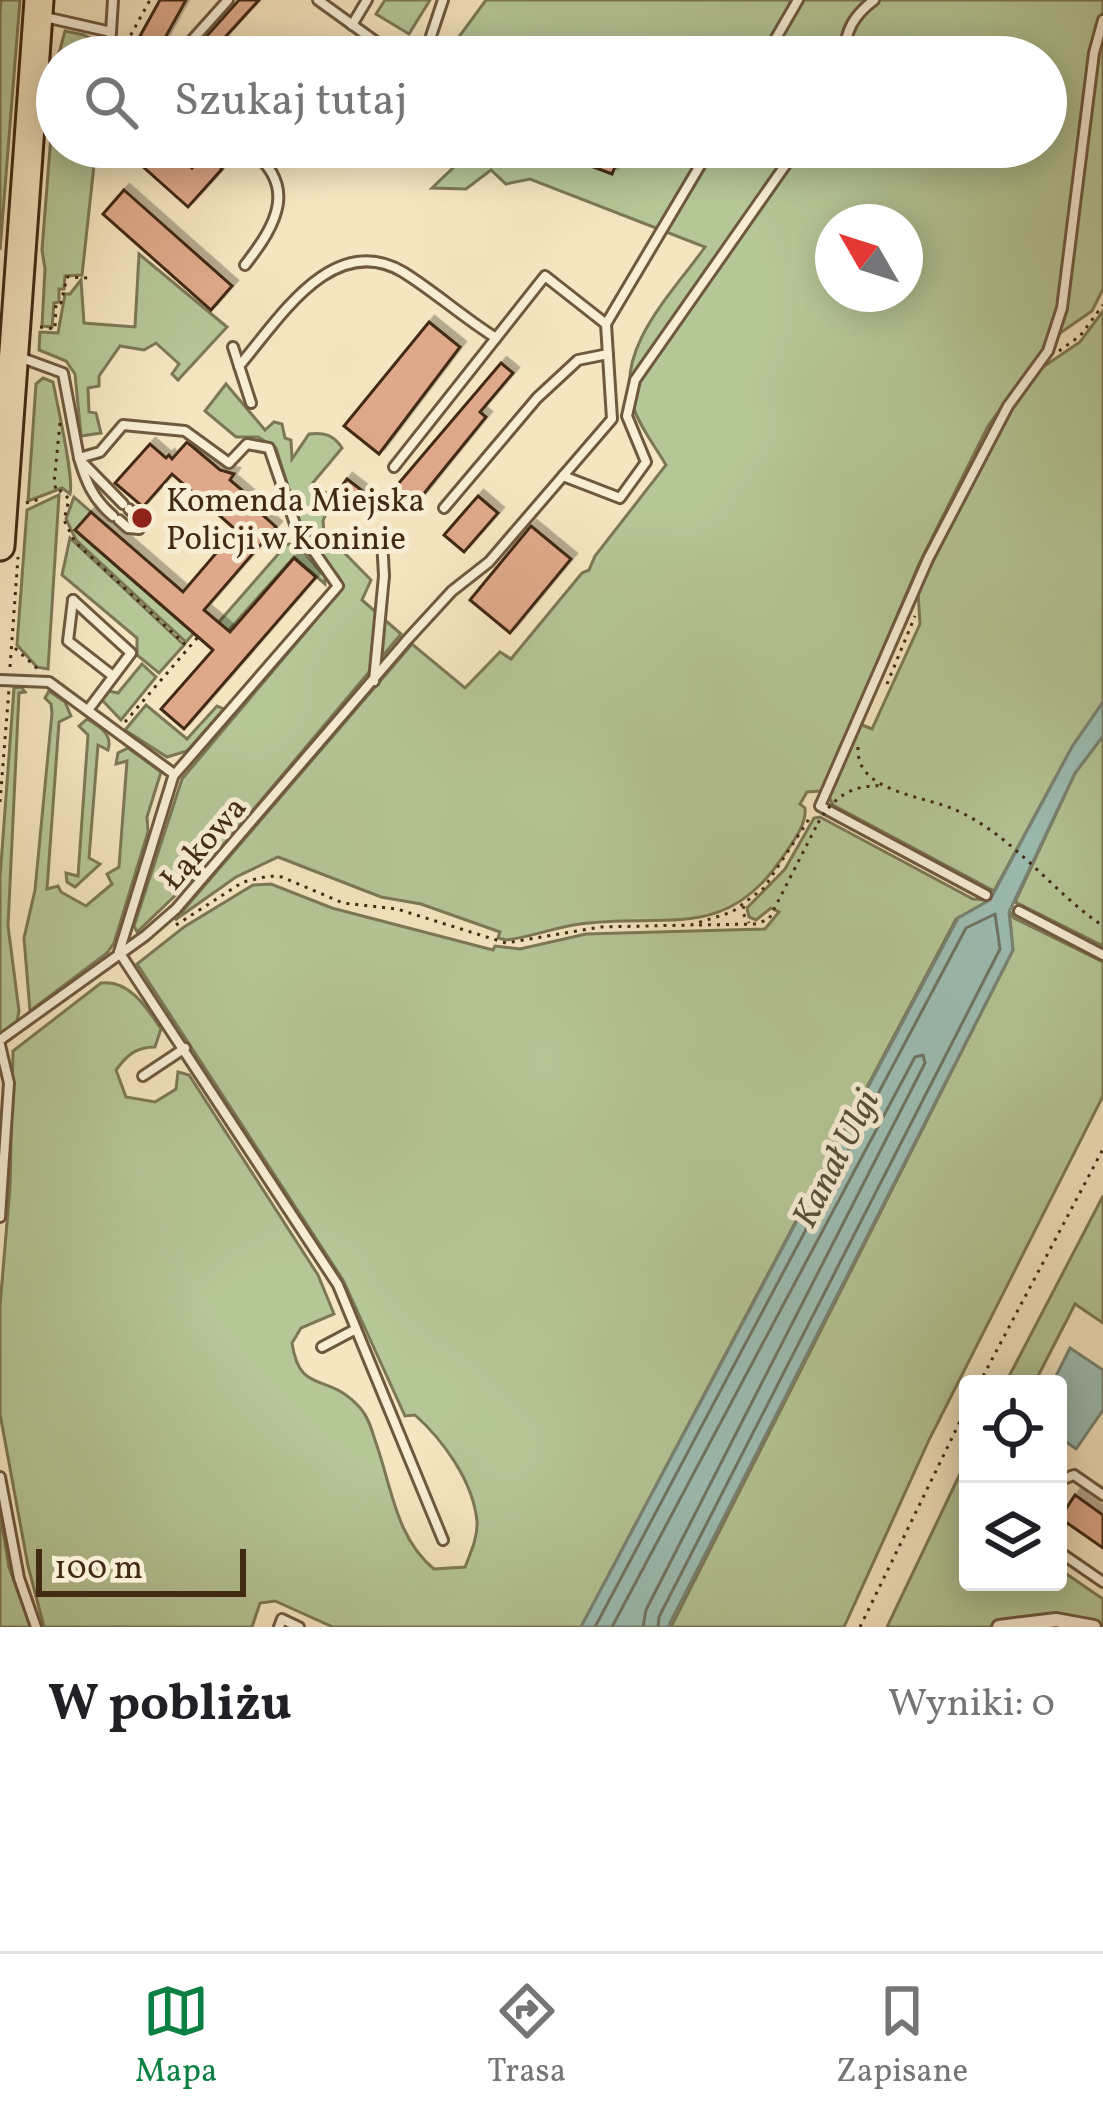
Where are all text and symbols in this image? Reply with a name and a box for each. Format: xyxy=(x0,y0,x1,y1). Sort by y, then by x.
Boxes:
search box xyxy=(36,36,1067,168)
icon: search xyxy=(78,69,144,135)
text: Szukaj tutaj xyxy=(174,71,408,134)
north arrow xyxy=(815,204,923,312)
place label: Komenda Miejska Policji w Koninie xyxy=(166,480,425,564)
marker: Komenda Miejska Policji w Koninie xyxy=(129,505,155,531)
street label: Łąkowa xyxy=(151,787,259,902)
water label: Kanał Ulgi xyxy=(782,1081,894,1237)
map controls xyxy=(959,1375,1067,1591)
button: locate xyxy=(959,1375,1067,1483)
button: layers xyxy=(959,1483,1067,1591)
scale bar xyxy=(36,1543,246,1596)
text: 100 m xyxy=(54,1547,143,1593)
text: W pobliżu xyxy=(48,1670,292,1741)
text: Wyniki: 0 xyxy=(888,1678,1055,1732)
tab: Mapa xyxy=(135,1978,217,2096)
tab: Trasa xyxy=(487,1978,566,2096)
tab: Zapisane xyxy=(836,1978,968,2096)

